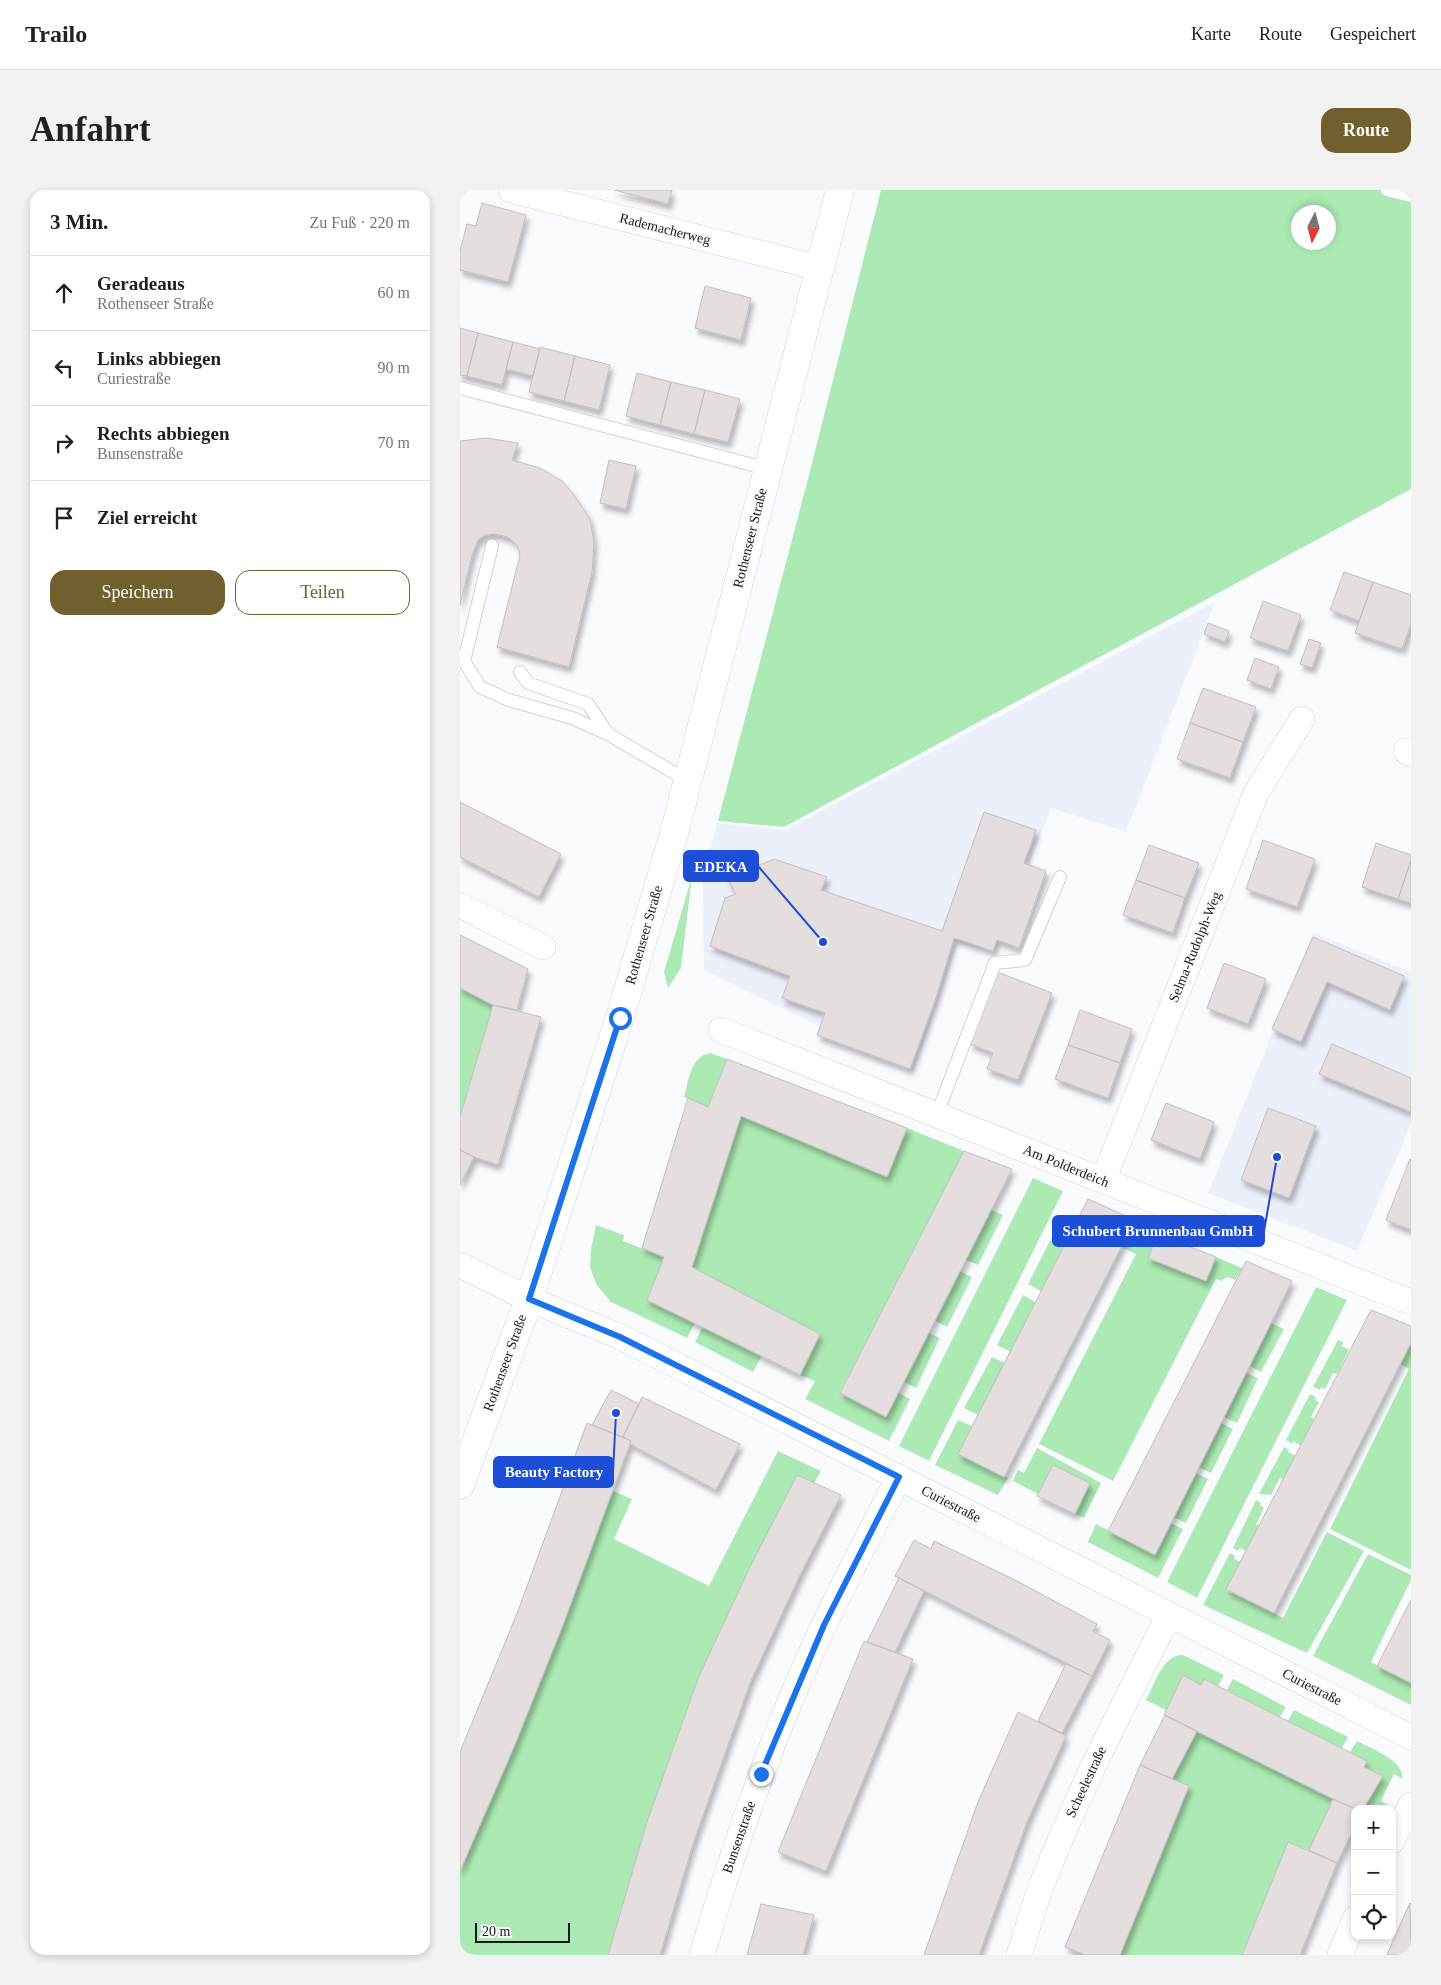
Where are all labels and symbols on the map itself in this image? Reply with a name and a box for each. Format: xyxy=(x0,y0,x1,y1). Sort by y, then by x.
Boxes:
north arrow xyxy=(1291,205,1336,250)
street label: Rademacherweg xyxy=(618,210,712,248)
street label: Rothenseer Straße xyxy=(730,487,770,589)
callout: EDEKA xyxy=(684,851,758,881)
text: EDEKA xyxy=(694,859,748,875)
street label: Rothenseer Straße xyxy=(623,884,665,986)
street label: Selma-Rudolph-Weg xyxy=(1166,890,1224,1004)
route start xyxy=(609,1007,632,1030)
street label: Am Polderdeich xyxy=(1021,1142,1111,1190)
callout: Schubert Brunnenbau GmbH xyxy=(1053,1216,1264,1246)
text: Schubert Brunnenbau GmbH xyxy=(1063,1223,1254,1239)
street label: Rothenseer Straße xyxy=(480,1312,530,1414)
callout: Beauty Factory xyxy=(494,1457,613,1487)
text: Beauty Factory xyxy=(505,1464,604,1480)
street label: Curiestraße xyxy=(919,1483,983,1525)
street label: Curiestraße xyxy=(1280,1666,1344,1708)
street label: Scheelestraße xyxy=(1063,1744,1109,1820)
route end xyxy=(750,1763,773,1786)
street label: Bunsenstraße xyxy=(720,1799,758,1875)
scale bar xyxy=(475,1920,570,1943)

